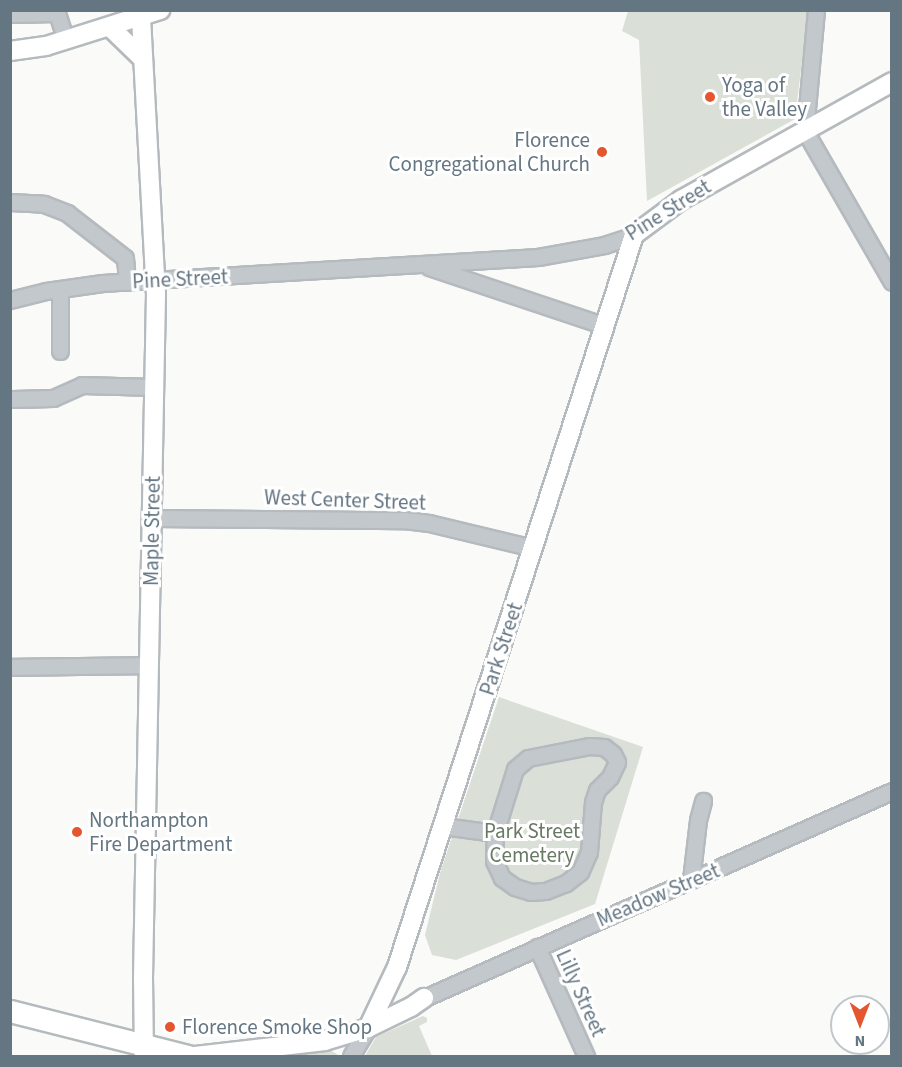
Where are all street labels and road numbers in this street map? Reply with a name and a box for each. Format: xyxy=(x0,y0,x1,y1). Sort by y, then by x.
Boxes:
street label: Pine Street xyxy=(621,174,715,246)
street label: Pine Street xyxy=(132,264,228,294)
street label: Maple Street xyxy=(138,476,166,586)
street label: West Center Street xyxy=(264,485,426,515)
street label: Park Street xyxy=(474,599,528,699)
street label: Meadow Street xyxy=(593,858,723,932)
street label: Lilly Street xyxy=(551,946,611,1040)

